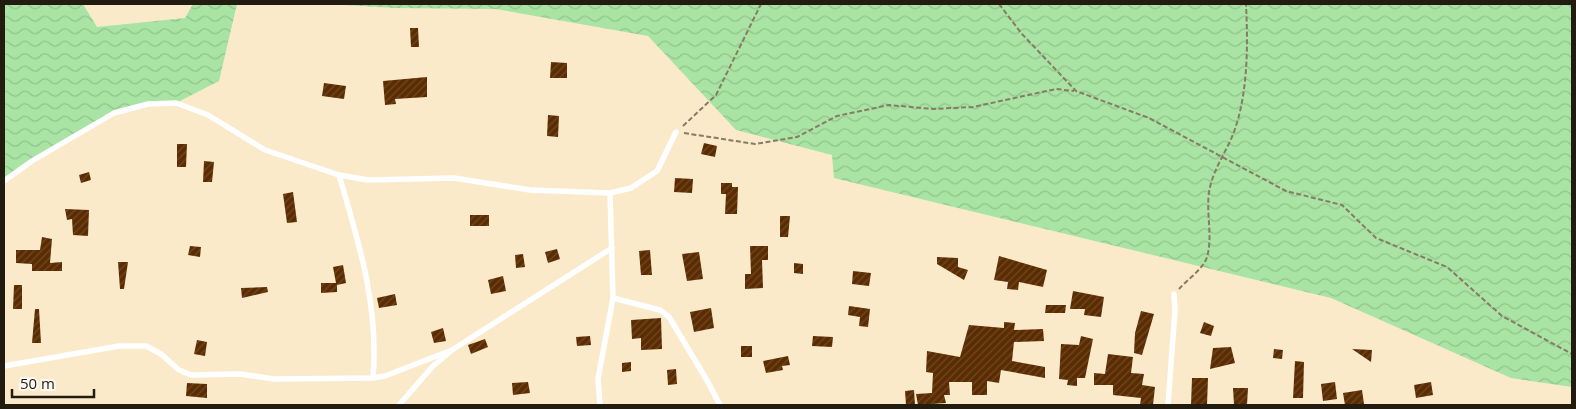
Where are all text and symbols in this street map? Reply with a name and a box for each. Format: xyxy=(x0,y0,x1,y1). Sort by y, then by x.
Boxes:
scale bar xyxy=(12,366,95,398)
text: 50 m xyxy=(20,373,55,393)

